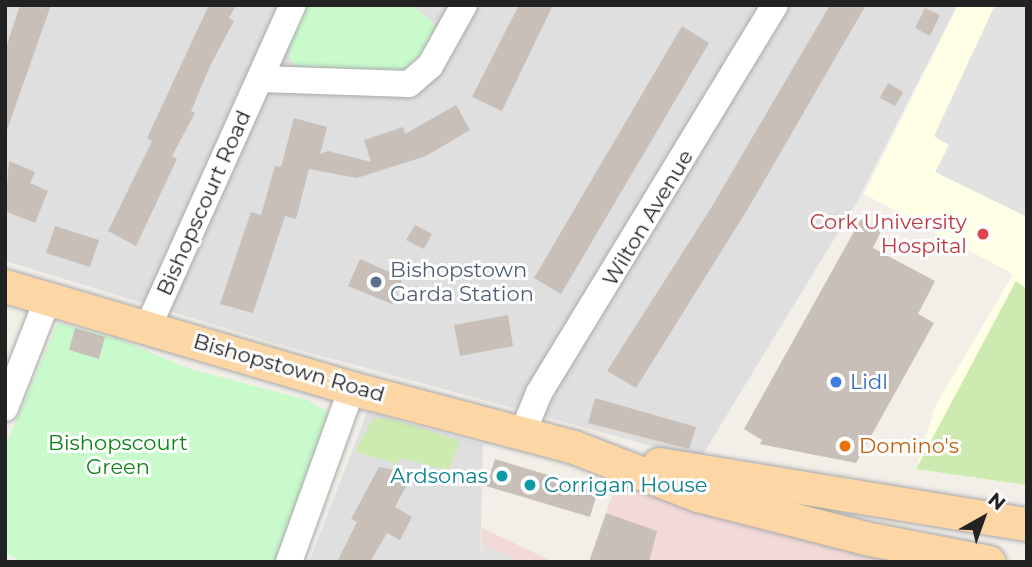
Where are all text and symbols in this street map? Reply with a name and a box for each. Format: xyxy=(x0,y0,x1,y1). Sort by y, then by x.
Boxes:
street label: Bishopscourt Road xyxy=(152,106,256,300)
street label: Wilton Avenue xyxy=(597,145,699,291)
place label: Cork University Hospital xyxy=(810,209,967,259)
marker: Cork University Hospital xyxy=(973,224,993,244)
place label: Bishopstown Garda Station xyxy=(390,257,534,307)
marker: Bishopstown Garda Station xyxy=(368,274,384,290)
street label: Bishopstown Road xyxy=(191,329,387,407)
place label: Lidl xyxy=(850,369,888,395)
marker: Lidl xyxy=(828,374,844,390)
park label: Bishopscourt Green xyxy=(48,430,188,480)
place label: Domino's xyxy=(859,433,959,459)
marker: Domino's xyxy=(837,438,853,454)
place label: Ardsonas xyxy=(390,463,488,489)
marker: Ardsonas xyxy=(494,468,510,484)
place label: Corrigan House xyxy=(544,472,708,498)
marker: Corrigan House xyxy=(522,477,538,493)
north arrow xyxy=(948,483,1018,553)
text: N xyxy=(984,488,1010,515)

